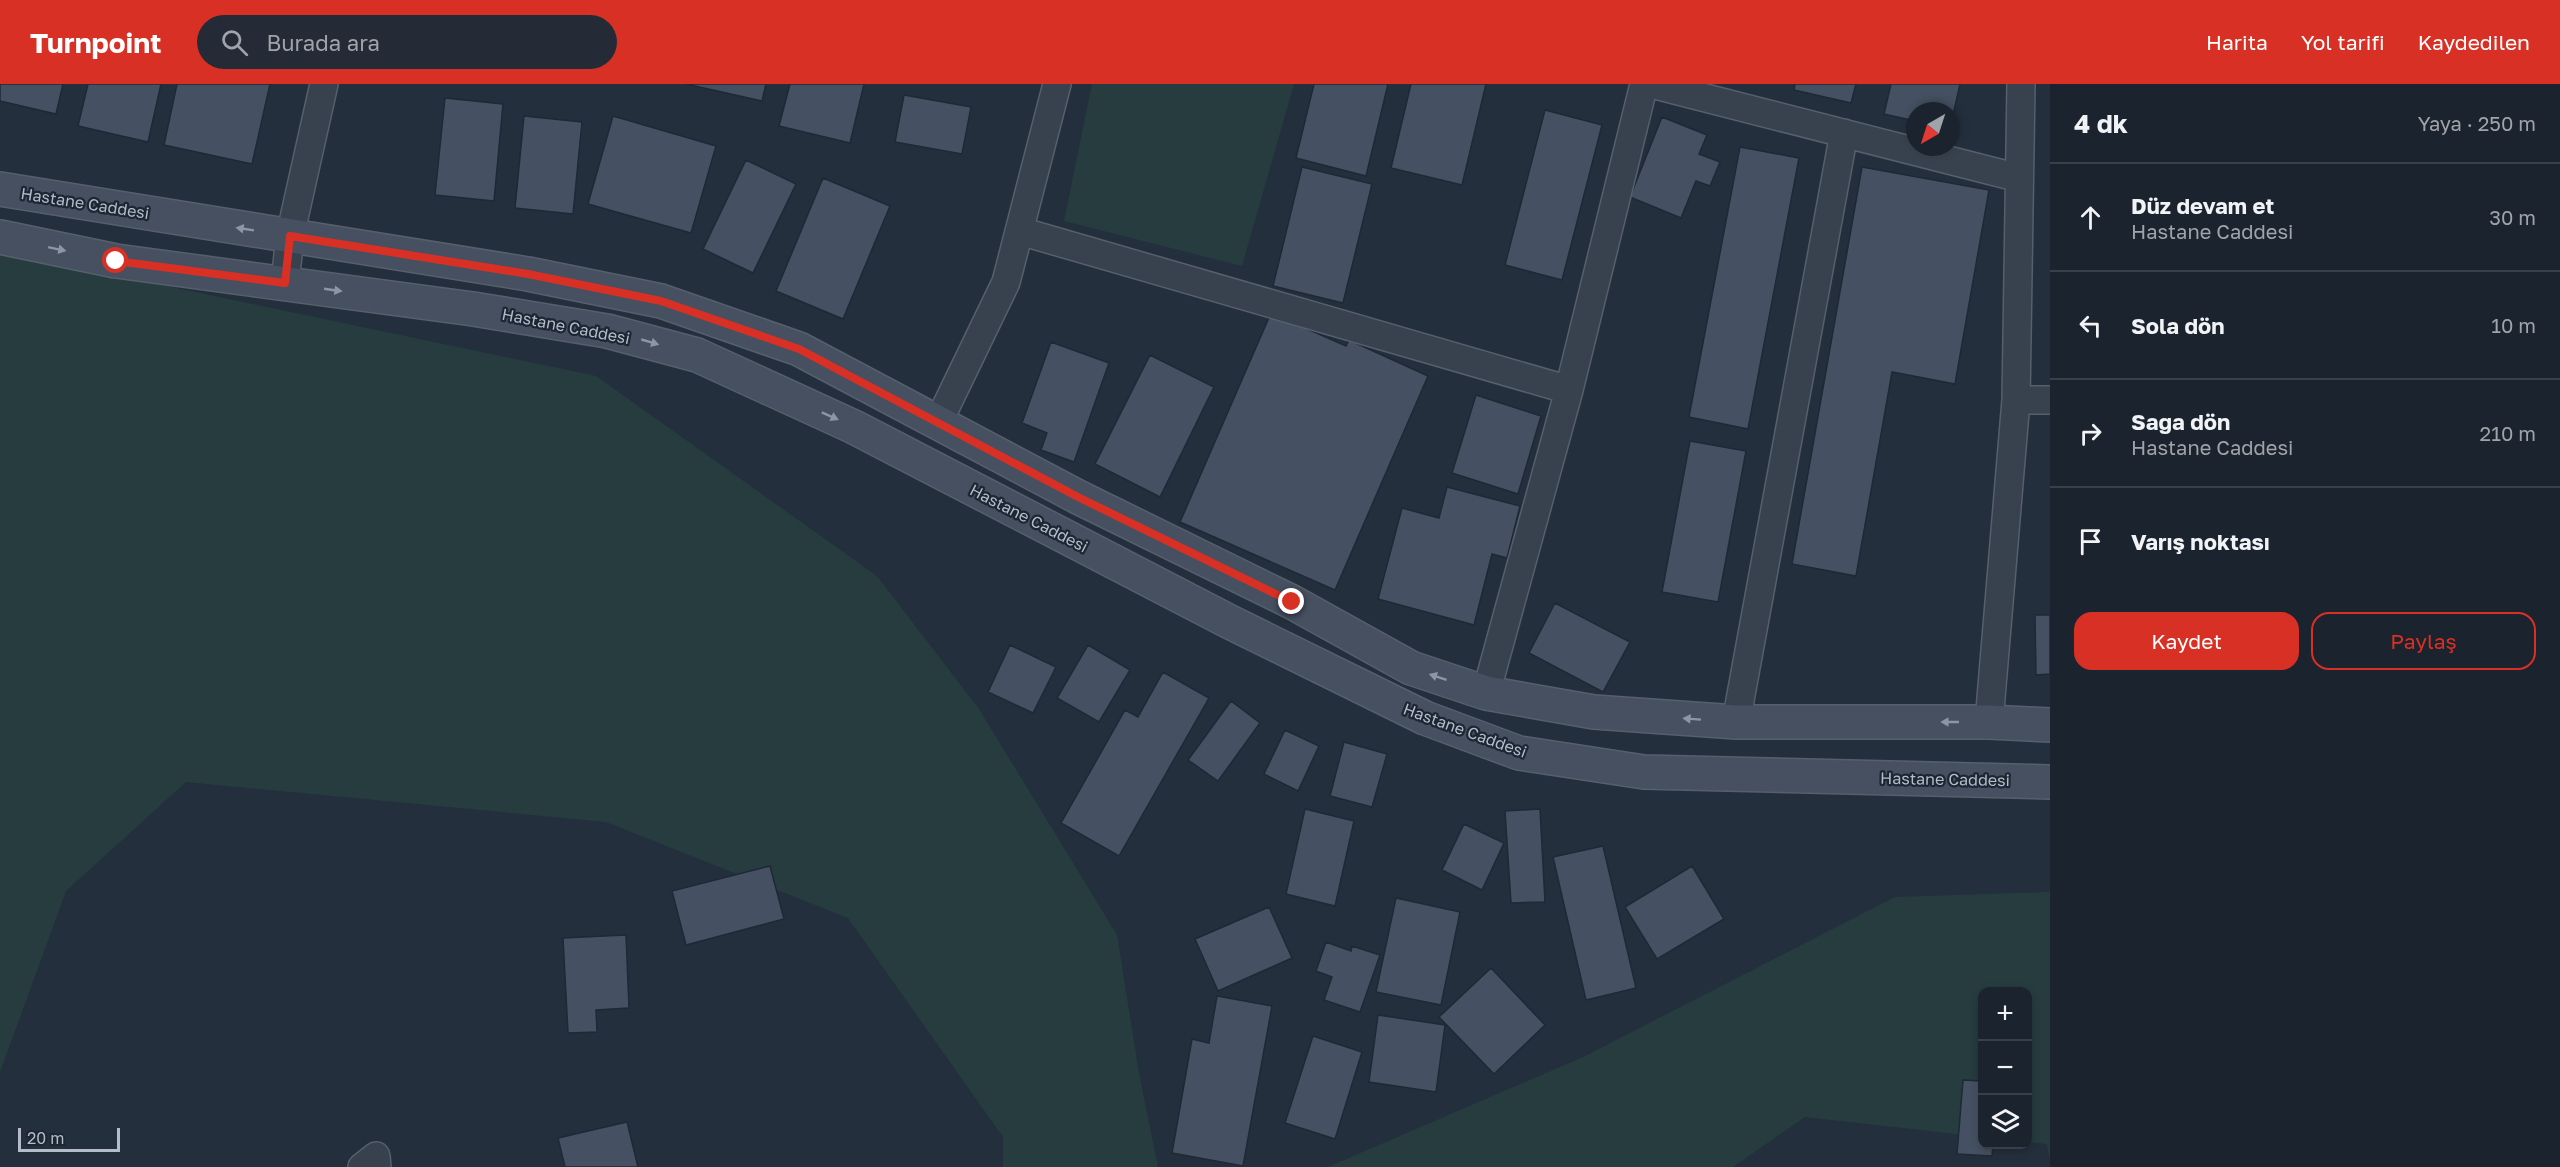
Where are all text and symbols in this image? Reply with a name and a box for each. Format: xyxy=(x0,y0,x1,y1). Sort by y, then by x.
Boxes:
search box xyxy=(197,15,617,69)
text: Turnpoint xyxy=(30,26,161,59)
icon: search xyxy=(218,26,251,59)
text: Burada ara xyxy=(266,29,380,56)
text: Harita xyxy=(2206,29,2268,55)
text: Yol tarifi xyxy=(2301,29,2385,55)
text: Kaydedilen xyxy=(2418,29,2530,55)
north arrow xyxy=(1906,102,1960,156)
text: 4 dk xyxy=(2074,108,2128,139)
text: Yaya · 250 m xyxy=(2418,111,2536,135)
street label: Hastane Caddesi xyxy=(19,183,151,223)
text: Düz devam et xyxy=(2131,192,2274,219)
icon: ahead xyxy=(2074,201,2107,234)
text: 30 m xyxy=(2489,205,2536,229)
text: Hastane Caddesi xyxy=(2131,219,2293,243)
one-way arrow xyxy=(236,224,255,233)
one-way arrow xyxy=(48,245,67,254)
route start xyxy=(102,247,128,273)
one-way arrow xyxy=(324,285,343,295)
street label: Hastane Caddesi xyxy=(500,304,632,348)
icon: left xyxy=(2074,309,2107,342)
text: Sola dön xyxy=(2131,312,2225,339)
text: 10 m xyxy=(2491,313,2536,337)
one-way arrow xyxy=(640,338,659,348)
text: Sağa dön xyxy=(2131,408,2230,435)
one-way arrow xyxy=(821,411,839,421)
icon: right xyxy=(2074,417,2107,450)
text: 210 m xyxy=(2480,421,2536,445)
text: Hastane Caddesi xyxy=(2131,435,2293,459)
street label: Hastane Caddesi xyxy=(967,480,1091,556)
icon: arrive xyxy=(2074,525,2107,558)
text: Varış noktası xyxy=(2131,528,2270,555)
route end xyxy=(1278,588,1304,614)
button: Kaydet xyxy=(2074,612,2299,670)
button: Paylaş xyxy=(2311,612,2536,670)
one-way arrow xyxy=(1429,672,1447,681)
street label: Hastane Caddesi xyxy=(1401,698,1529,762)
one-way arrow xyxy=(1682,714,1701,723)
one-way arrow xyxy=(1940,717,1959,727)
street label: Hastane Caddesi xyxy=(1880,768,2010,790)
map controls xyxy=(1978,987,2032,1149)
button: + xyxy=(1978,987,2032,1041)
button: − xyxy=(1978,1041,2032,1095)
button: layers xyxy=(1978,1095,2032,1149)
scale bar xyxy=(18,1125,120,1152)
text: 20 m xyxy=(27,1128,64,1148)

